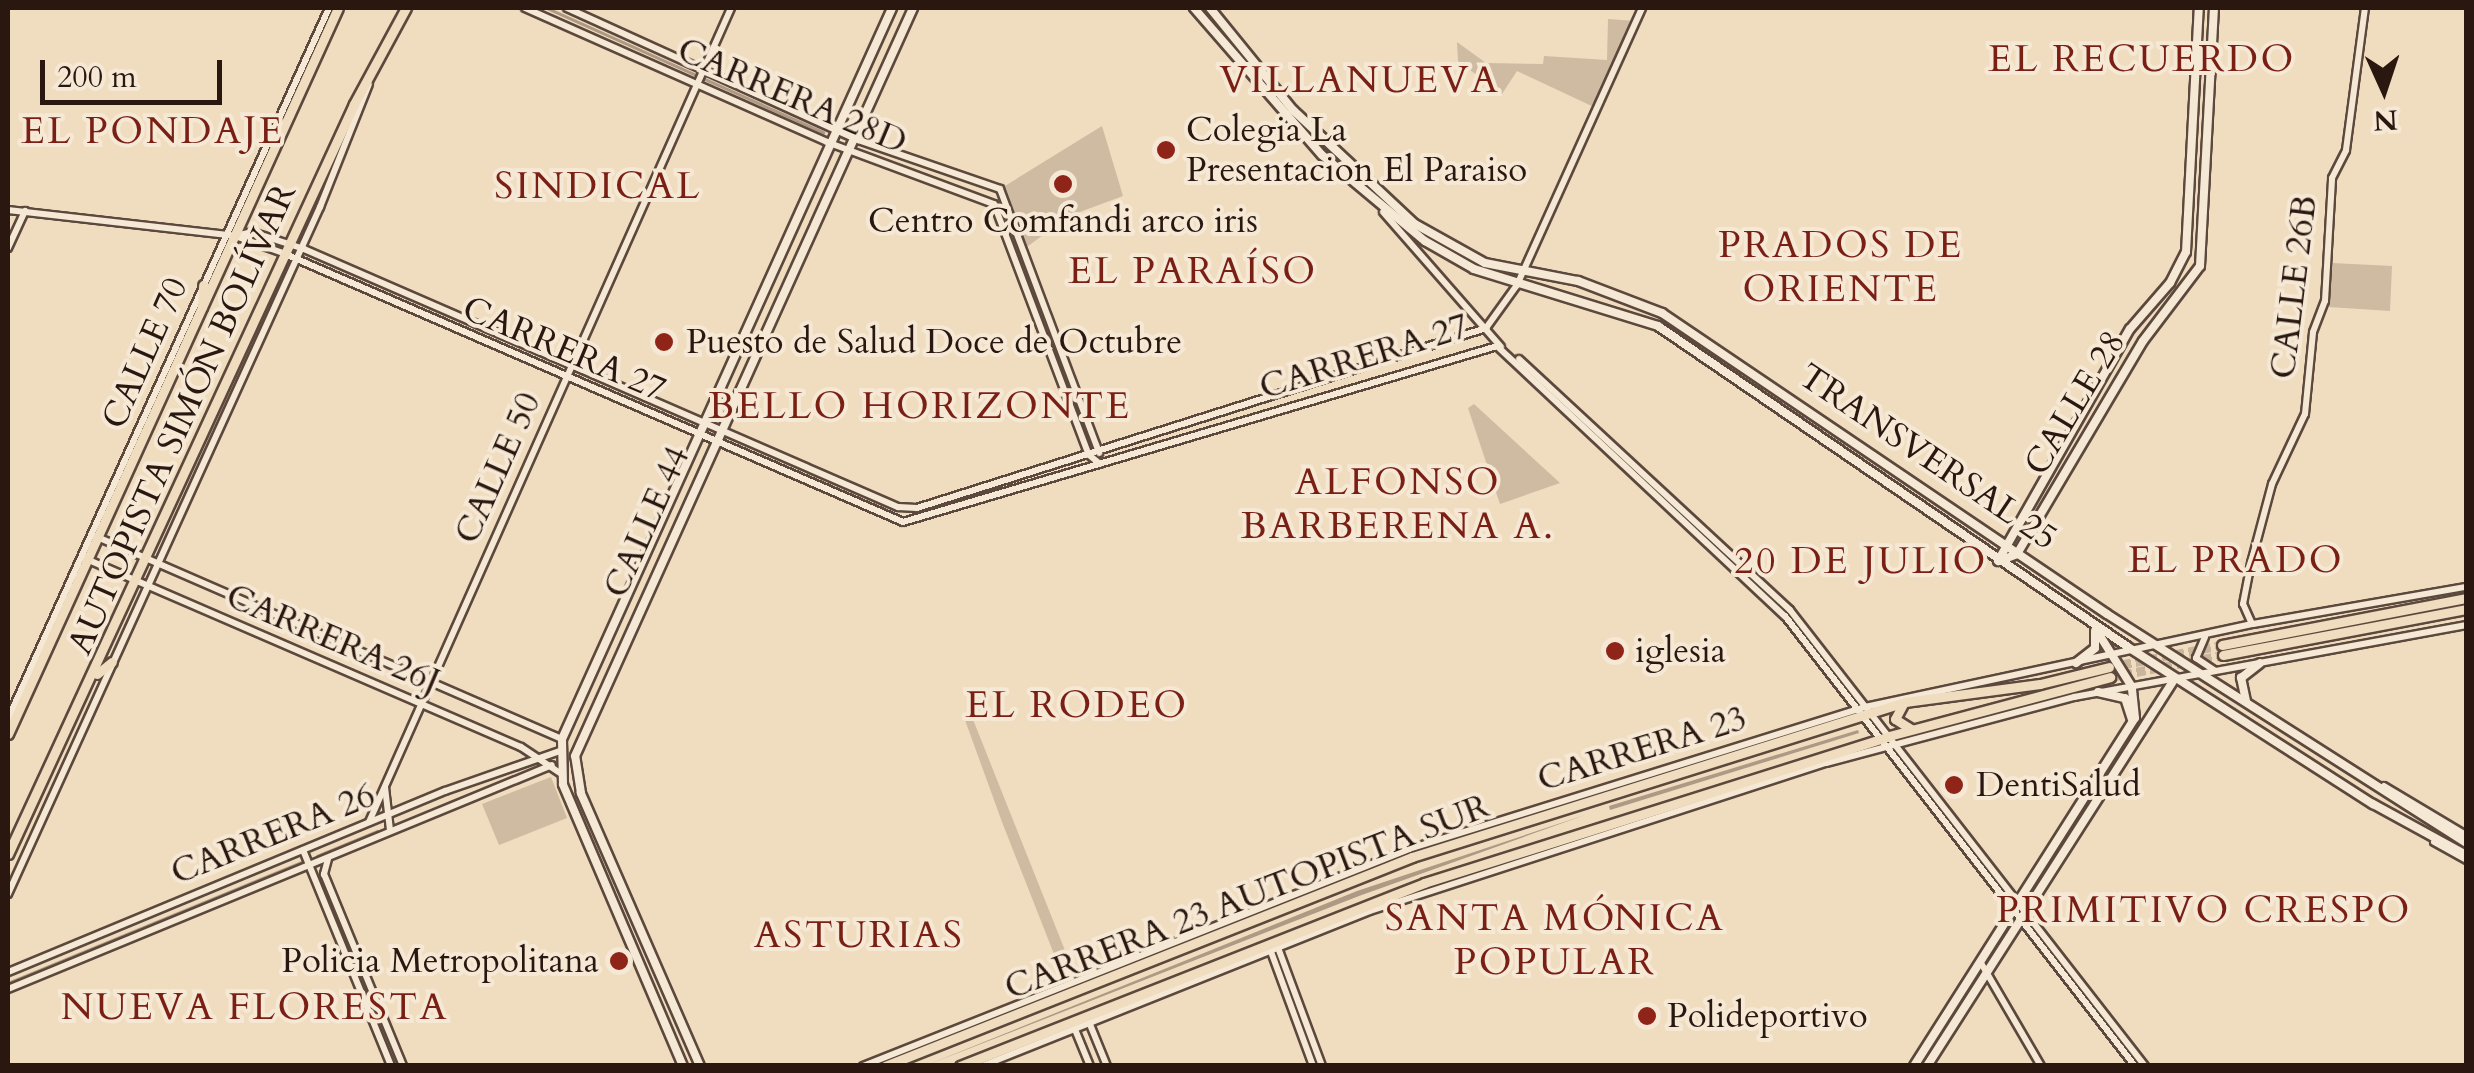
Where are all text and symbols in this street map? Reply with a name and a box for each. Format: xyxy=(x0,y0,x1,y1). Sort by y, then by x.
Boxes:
street label: CARRERA 28D xyxy=(671,29,913,163)
district label: EL RECUERDO xyxy=(1988,37,2296,83)
scale bar xyxy=(45,40,228,102)
north arrow xyxy=(2334,40,2434,140)
text: 200 m xyxy=(57,57,137,98)
district label: VILLANUEVA xyxy=(1220,58,1500,104)
text: N xyxy=(2372,100,2399,140)
district label: EL PONDAJE xyxy=(21,109,285,155)
place label: Colegia La Presentacion El Paraiso xyxy=(1186,109,1527,191)
marker: Colegia La Presentacion El Paraiso xyxy=(1155,139,1177,161)
district label: SINDICAL xyxy=(494,164,702,210)
marker: Centro Comfandi arco iris xyxy=(1052,173,1074,195)
street label: AUTOPISTA SIMÓN BOLÍVAR xyxy=(59,177,305,661)
street label: CALLE 26B xyxy=(2262,193,2326,381)
place label: Centro Comfandi arco iris xyxy=(868,200,1258,242)
district label: PRADOS DE ORIENTE xyxy=(1718,223,1964,312)
district label: EL PARAÍSO xyxy=(1068,249,1318,295)
street label: CALLE 70 xyxy=(93,271,197,435)
street label: CARRERA 27 xyxy=(456,287,672,411)
street label: CARRERA 27 xyxy=(1254,305,1474,409)
place label: Puesto de Salud Doce de Octubre xyxy=(686,321,1182,363)
street label: CALLE 28 xyxy=(2016,323,2134,483)
marker: Puesto de Salud Doce de Octubre xyxy=(651,329,677,355)
street label: TRANSVERSAL 25 xyxy=(1791,355,2065,559)
district label: BELLO HORIZONTE xyxy=(708,384,1132,430)
street label: CALLE 50 xyxy=(446,386,550,550)
street label: CALLE 44 xyxy=(595,440,699,604)
district label: ALFONSO BARBERENA A. xyxy=(1241,460,1555,550)
district label: EL PRADO xyxy=(2128,538,2344,584)
district label: 20 DE JULIO xyxy=(1734,539,1988,585)
street label: CARRERA 26J xyxy=(220,575,446,703)
place label: iglesia xyxy=(1635,630,1726,672)
marker: iglesia xyxy=(1604,640,1626,662)
district label: EL RODEO xyxy=(966,683,1188,729)
street label: CARRERA 23 xyxy=(1532,697,1752,801)
place label: DentiSalud xyxy=(1976,764,2141,806)
marker: DentiSalud xyxy=(1941,772,1967,798)
street label: CARRERA 26 xyxy=(165,774,381,894)
street label: CARRERA 23 AUTOPISTA SUR xyxy=(999,785,1495,1009)
district label: PRIMITIVO CRESPO xyxy=(1996,888,2412,934)
district label: SANTA MÓNICA POPULAR xyxy=(1385,896,1725,986)
district label: ASTURIAS xyxy=(754,913,964,959)
place label: Policia Metropolitana xyxy=(281,940,599,982)
marker: Policia Metropolitana xyxy=(608,950,630,972)
district label: NUEVA FLORESTA xyxy=(61,985,449,1031)
place label: Polideportivo xyxy=(1667,995,1868,1037)
marker: Polideportivo xyxy=(1636,1005,1658,1027)

